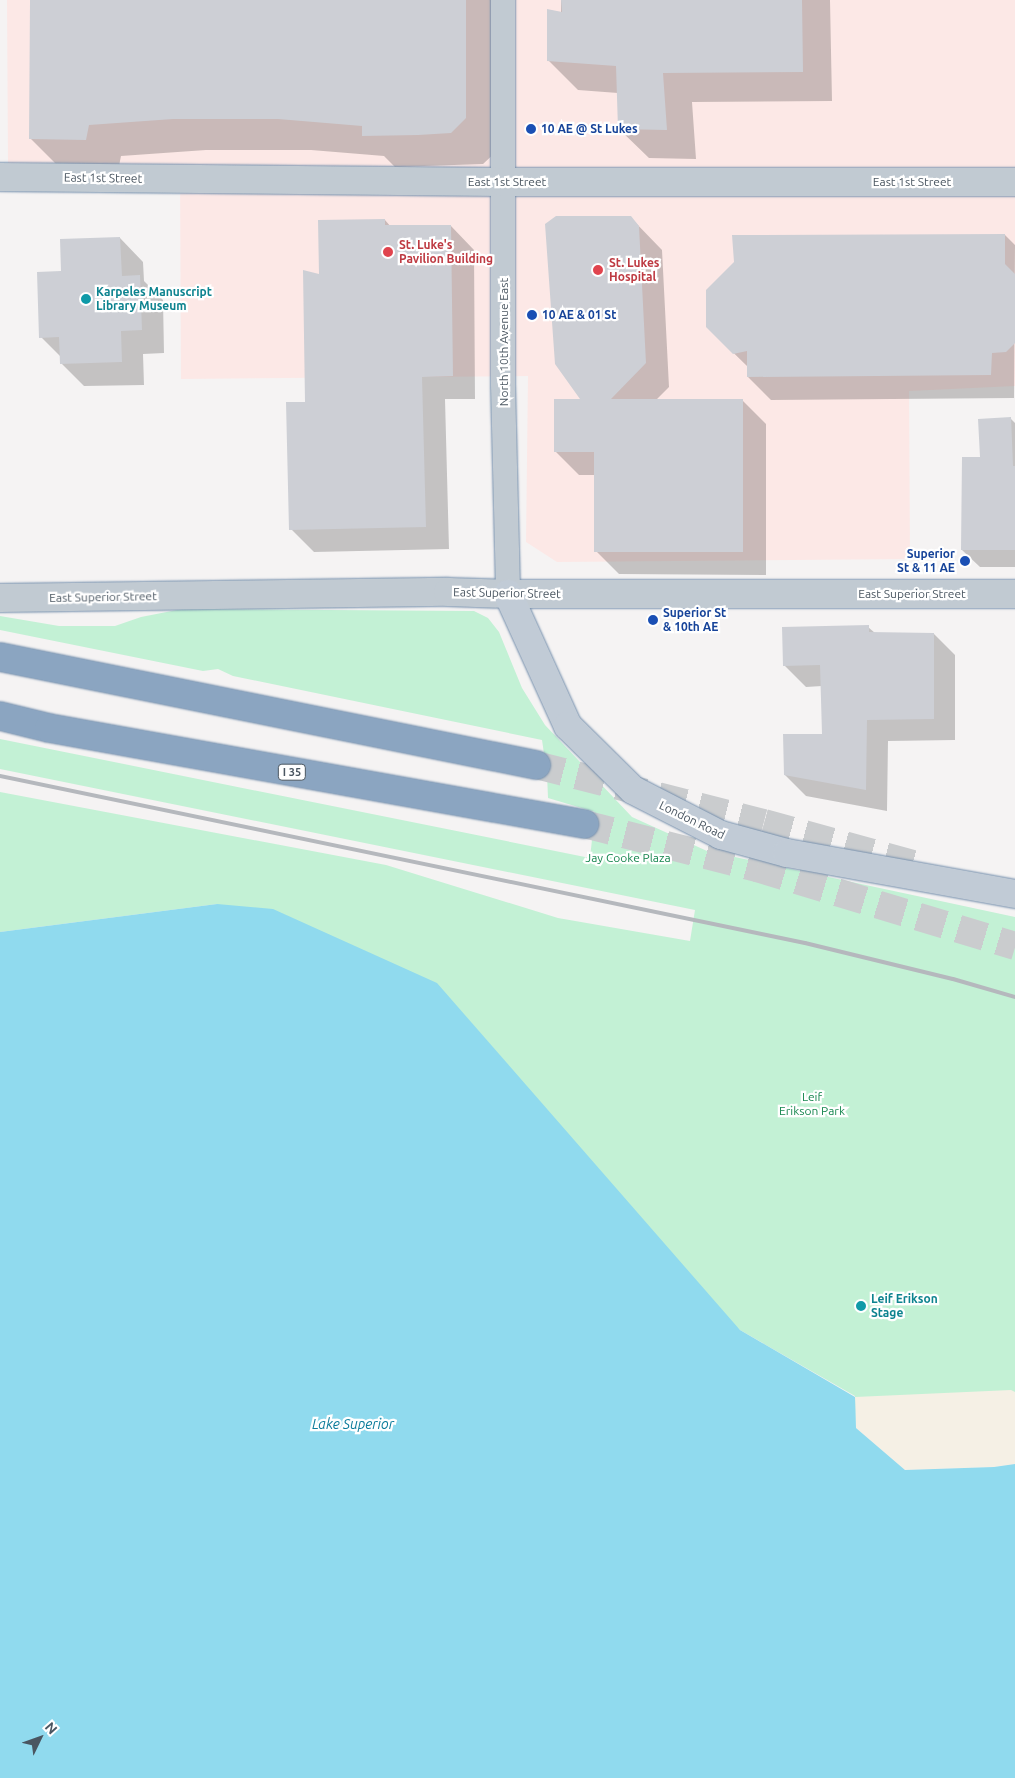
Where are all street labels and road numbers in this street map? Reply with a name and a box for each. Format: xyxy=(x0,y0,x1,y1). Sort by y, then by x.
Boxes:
street label: East 1st Street xyxy=(64,170,142,186)
street label: East 1st Street xyxy=(468,175,546,189)
street label: East 1st Street xyxy=(873,175,951,189)
street label: North 10th Avenue East xyxy=(497,278,511,406)
street label: East Superior Street xyxy=(453,585,561,601)
street label: East Superior Street xyxy=(858,587,966,601)
street label: East Superior Street xyxy=(49,589,157,605)
road number: I 35 xyxy=(277,764,307,780)
street label: London Road xyxy=(657,798,727,842)

